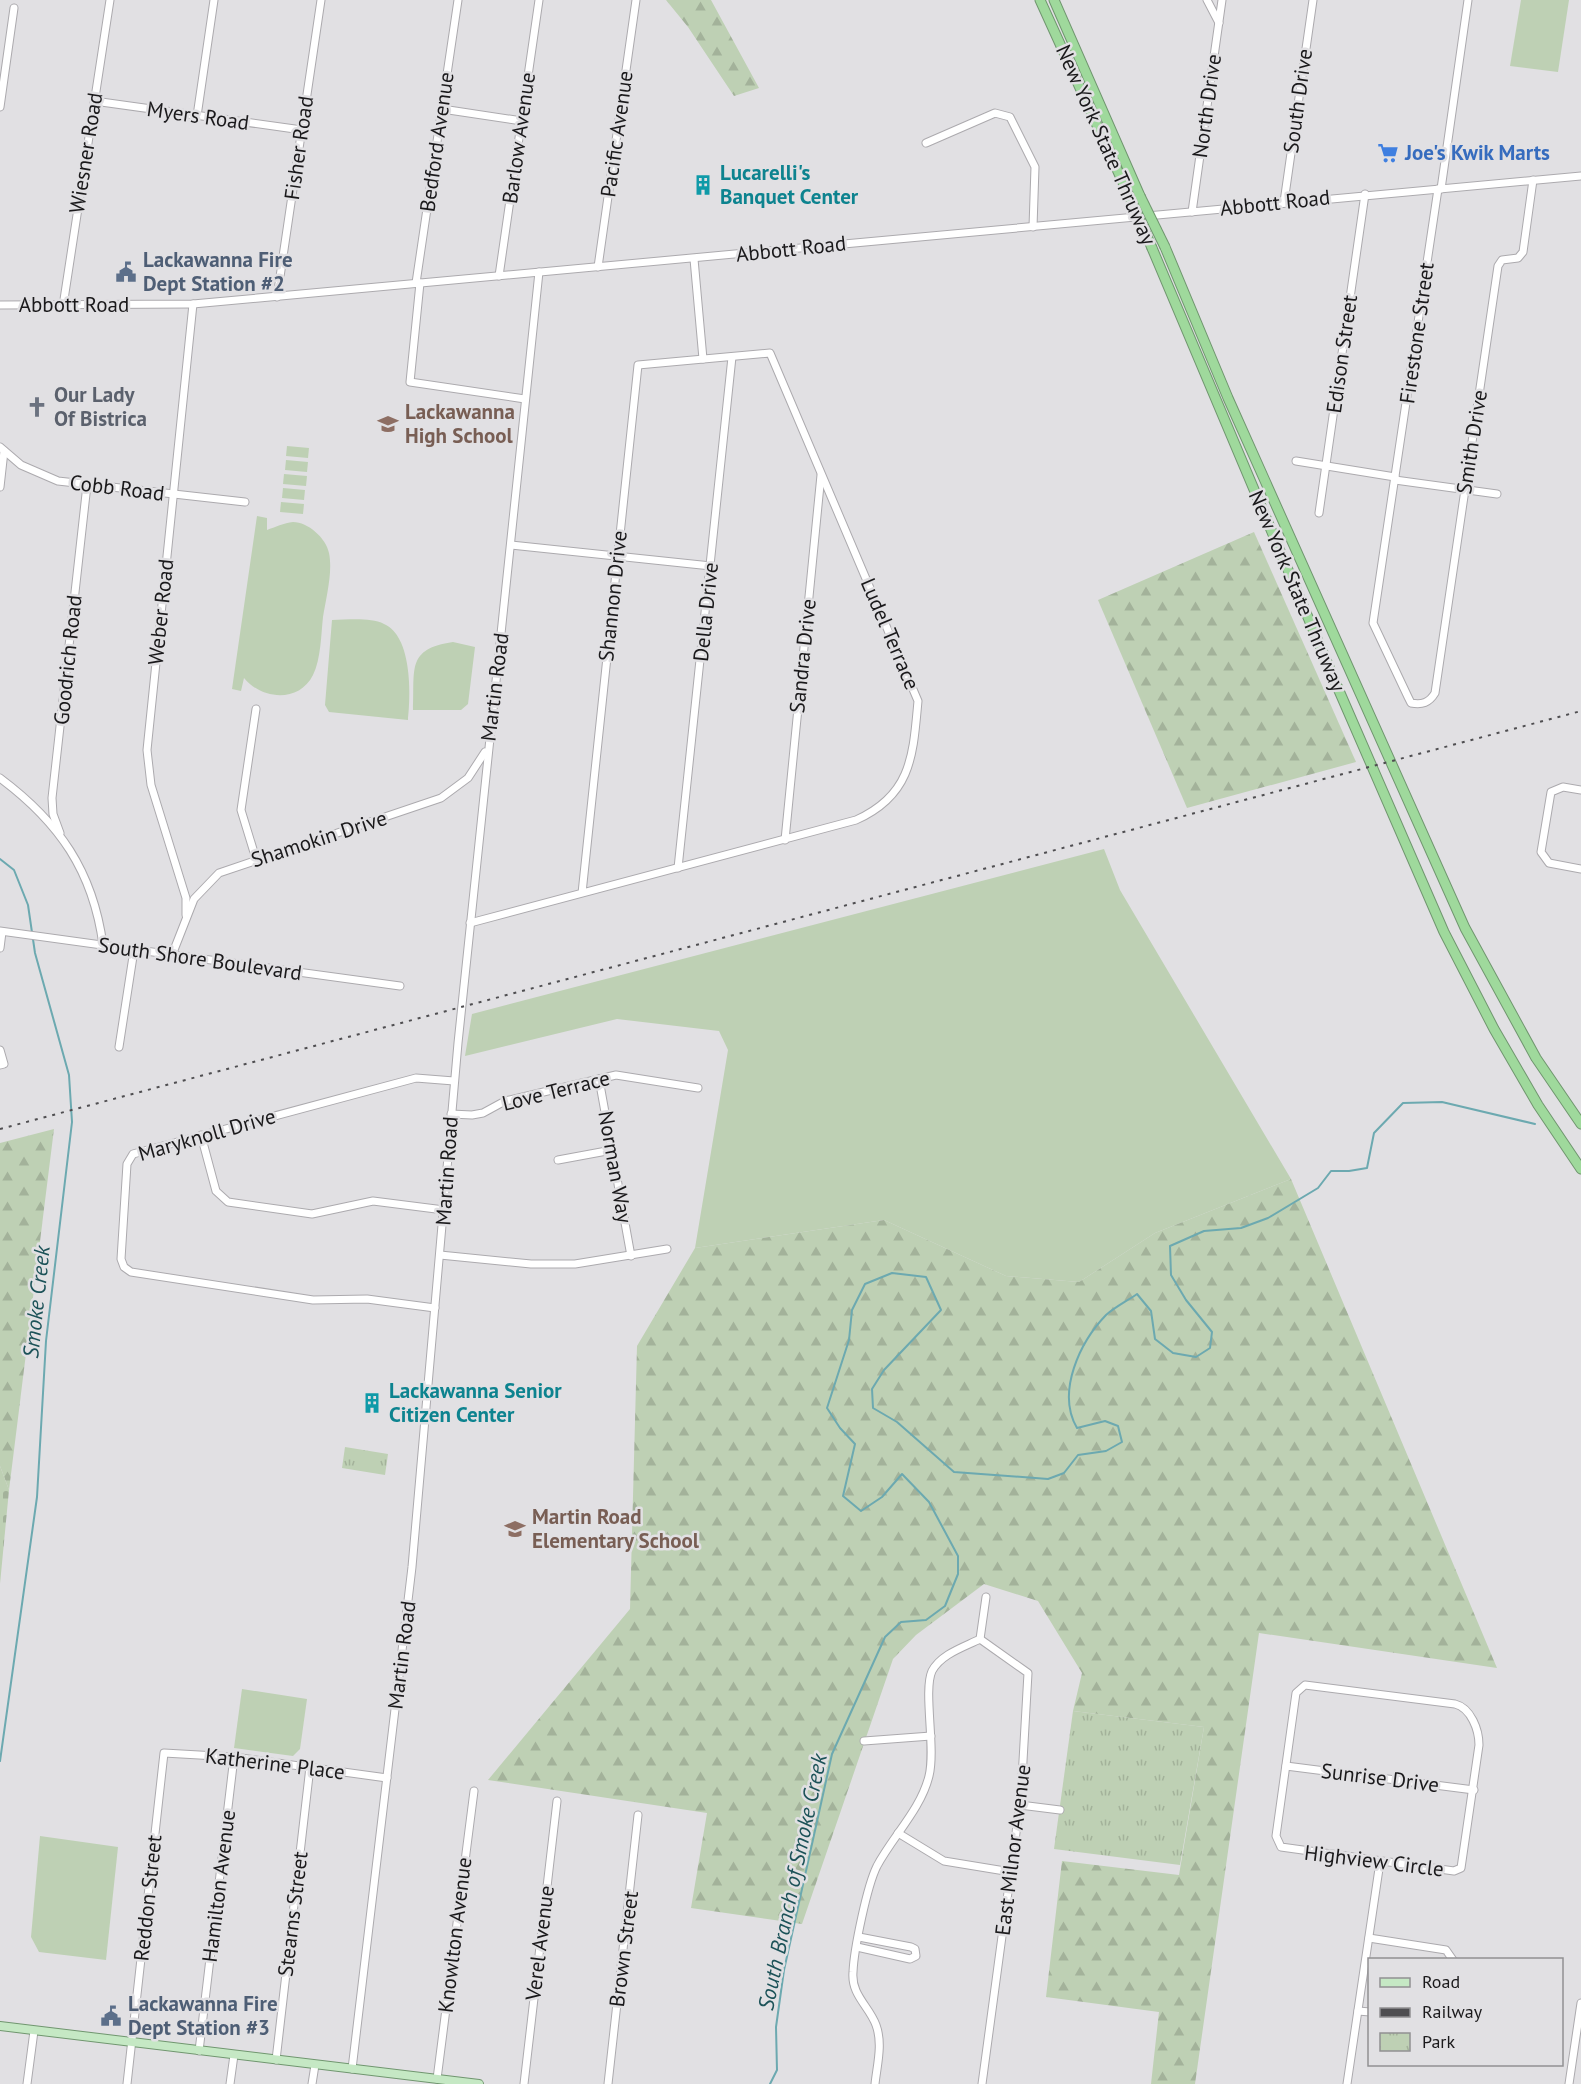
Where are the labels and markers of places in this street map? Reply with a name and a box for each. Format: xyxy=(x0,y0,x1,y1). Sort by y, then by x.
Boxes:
place label: Joe's Kwik Marts xyxy=(1404,139,1550,166)
supermarket icon: Joe's Kwik Marts xyxy=(1376,141,1400,165)
place label: Lucarelli's Banquet Center xyxy=(720,159,859,210)
building icon: Lucarelli's Banquet Center xyxy=(691,173,715,197)
place label: Lackawanna Fire Dept Station #2 xyxy=(143,246,293,297)
public building icon: Lackawanna Fire Dept Station #2 xyxy=(114,260,138,284)
place label: Our Lady Of Bistrica xyxy=(54,381,147,432)
church icon: Our Lady Of Bistrica xyxy=(25,395,49,419)
place label: Lackawanna High School xyxy=(405,398,515,449)
school or university icon: Lackawanna High School xyxy=(376,412,400,436)
place label: Lackawanna Senior Citizen Center xyxy=(389,1377,562,1428)
building icon: Lackawanna Senior Citizen Center xyxy=(360,1391,384,1415)
place label: Martin Road Elementary School xyxy=(532,1503,700,1554)
school or university icon: Martin Road Elementary School xyxy=(503,1517,527,1541)
place label: Lackawanna Fire Dept Station #3 xyxy=(128,1990,278,2041)
public building icon: Lackawanna Fire Dept Station #3 xyxy=(99,2004,123,2028)

